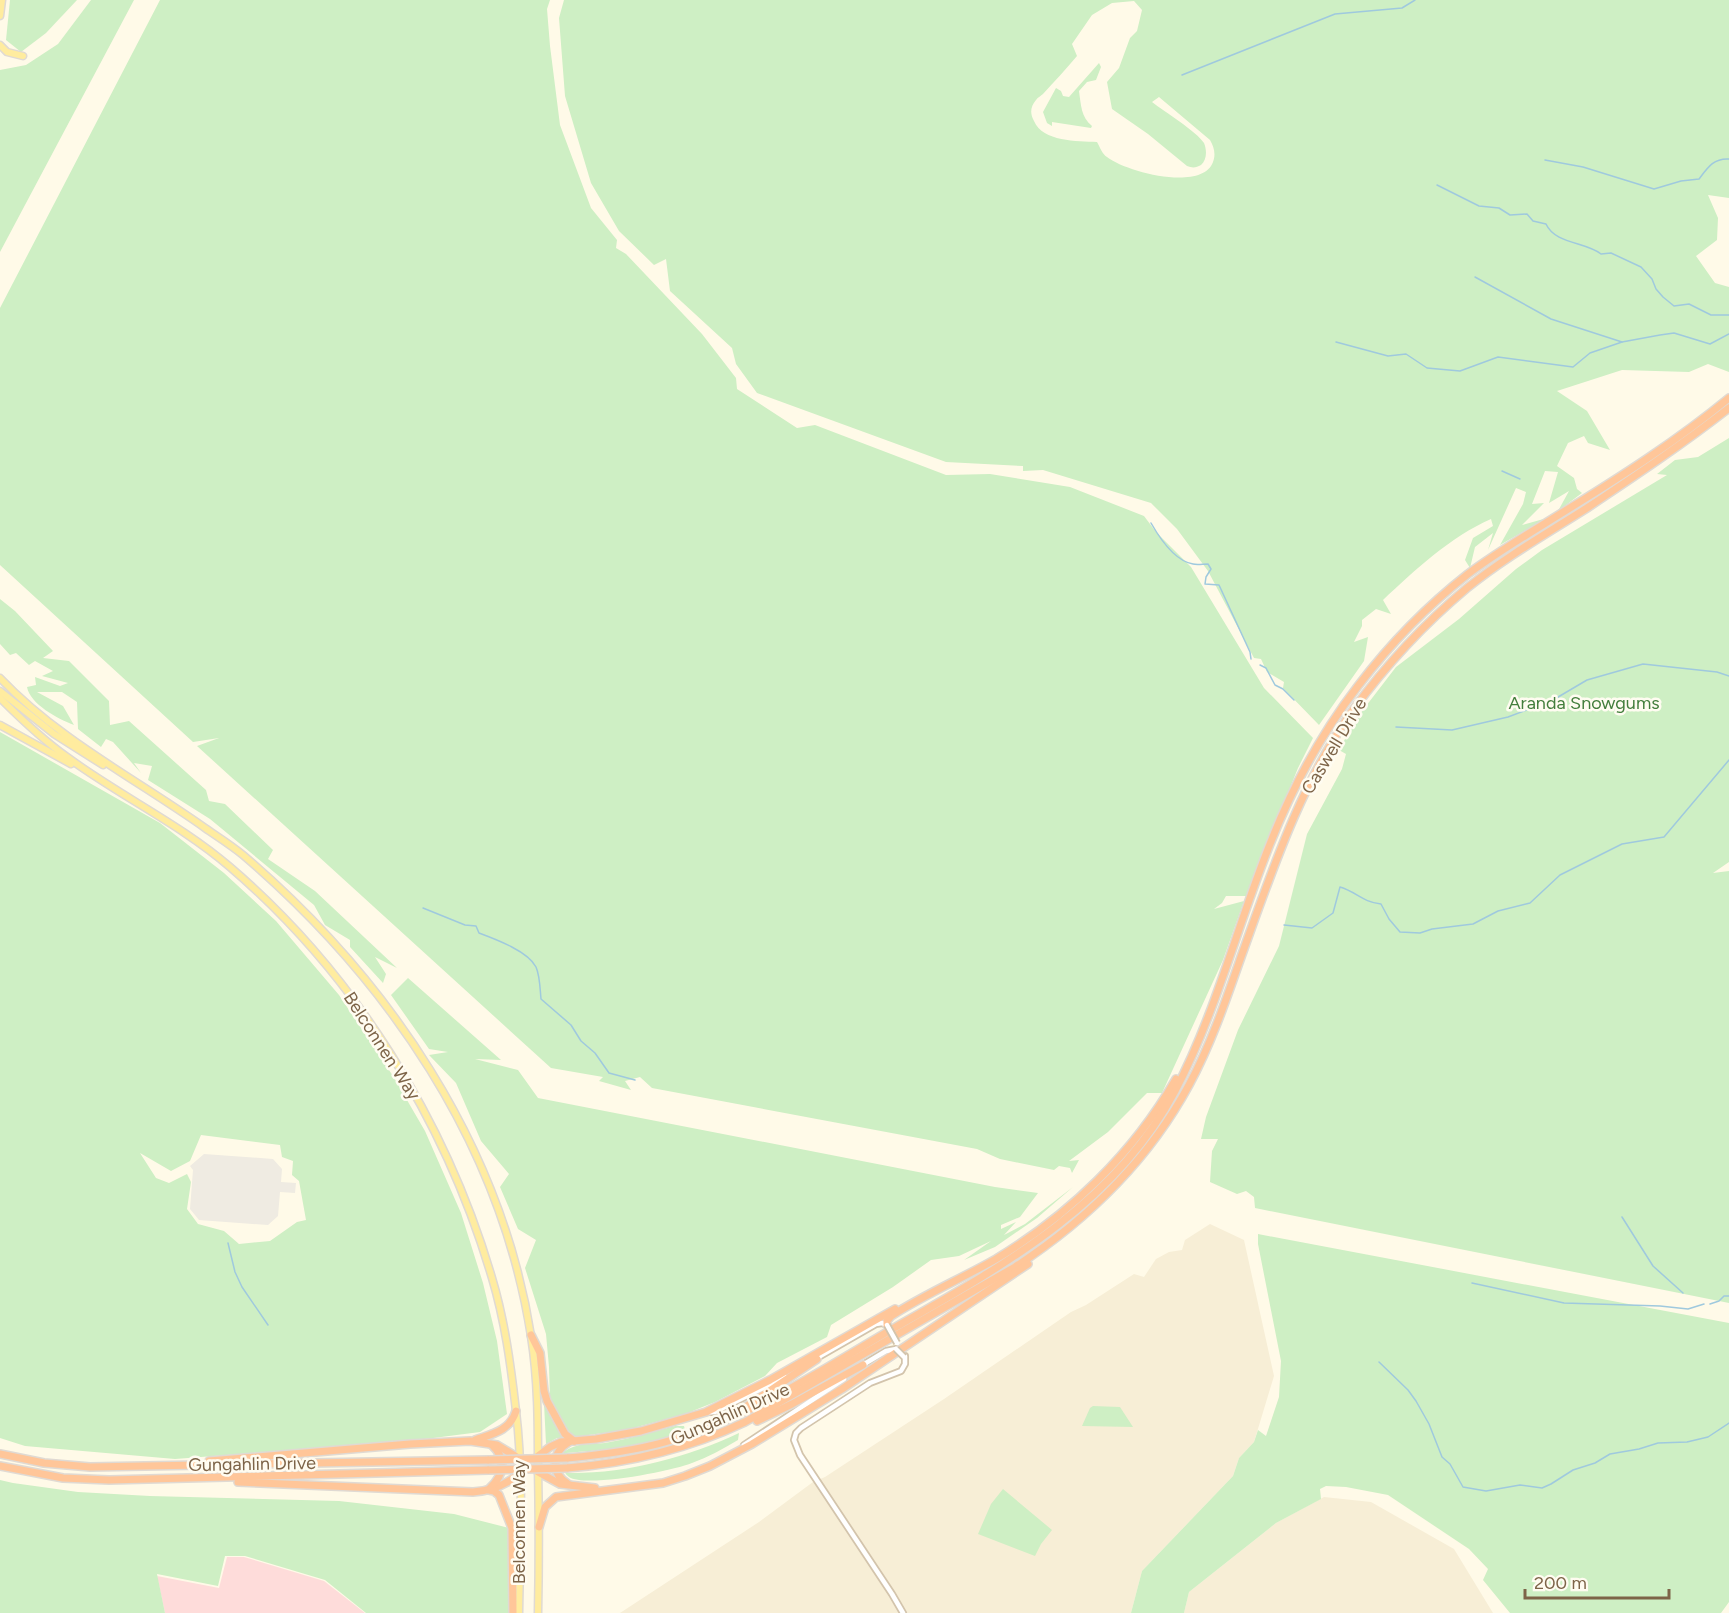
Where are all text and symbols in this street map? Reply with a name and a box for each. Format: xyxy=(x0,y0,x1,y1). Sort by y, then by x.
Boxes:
park label: Aranda Snowgums xyxy=(1508,692,1660,714)
street label: Caswell Drive xyxy=(1297,694,1371,798)
street label: Belconnen Way xyxy=(339,988,425,1105)
street label: Gungahlin Drive xyxy=(667,1378,793,1450)
street label: Gungahlin Drive xyxy=(188,1452,316,1476)
street label: Belconnen Way xyxy=(508,1459,530,1584)
scale bar xyxy=(1525,1562,1669,1600)
text: 200 m xyxy=(1534,1572,1587,1594)

